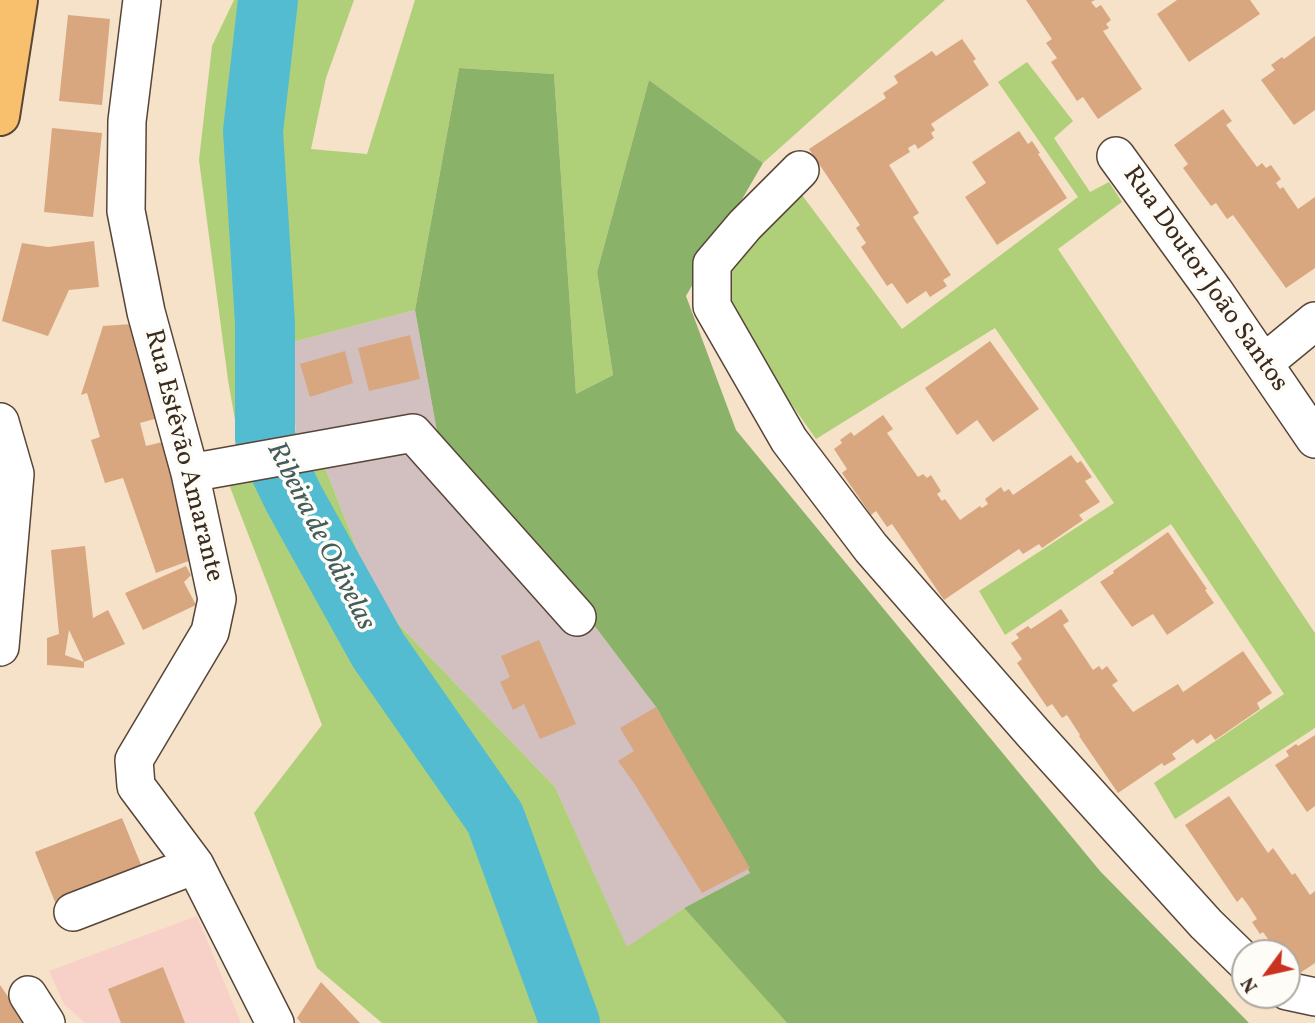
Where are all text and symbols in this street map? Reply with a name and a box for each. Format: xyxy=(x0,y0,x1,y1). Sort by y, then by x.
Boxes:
street label: Rua Doutor João Santos xyxy=(1114,161,1294,399)
street label: Rua Estêvão Amarante xyxy=(136,327,228,585)
water label: Ribeira de Odivelas xyxy=(257,437,381,637)
north arrow xyxy=(1231,939,1301,1009)
text: N xyxy=(1235,971,1265,997)

